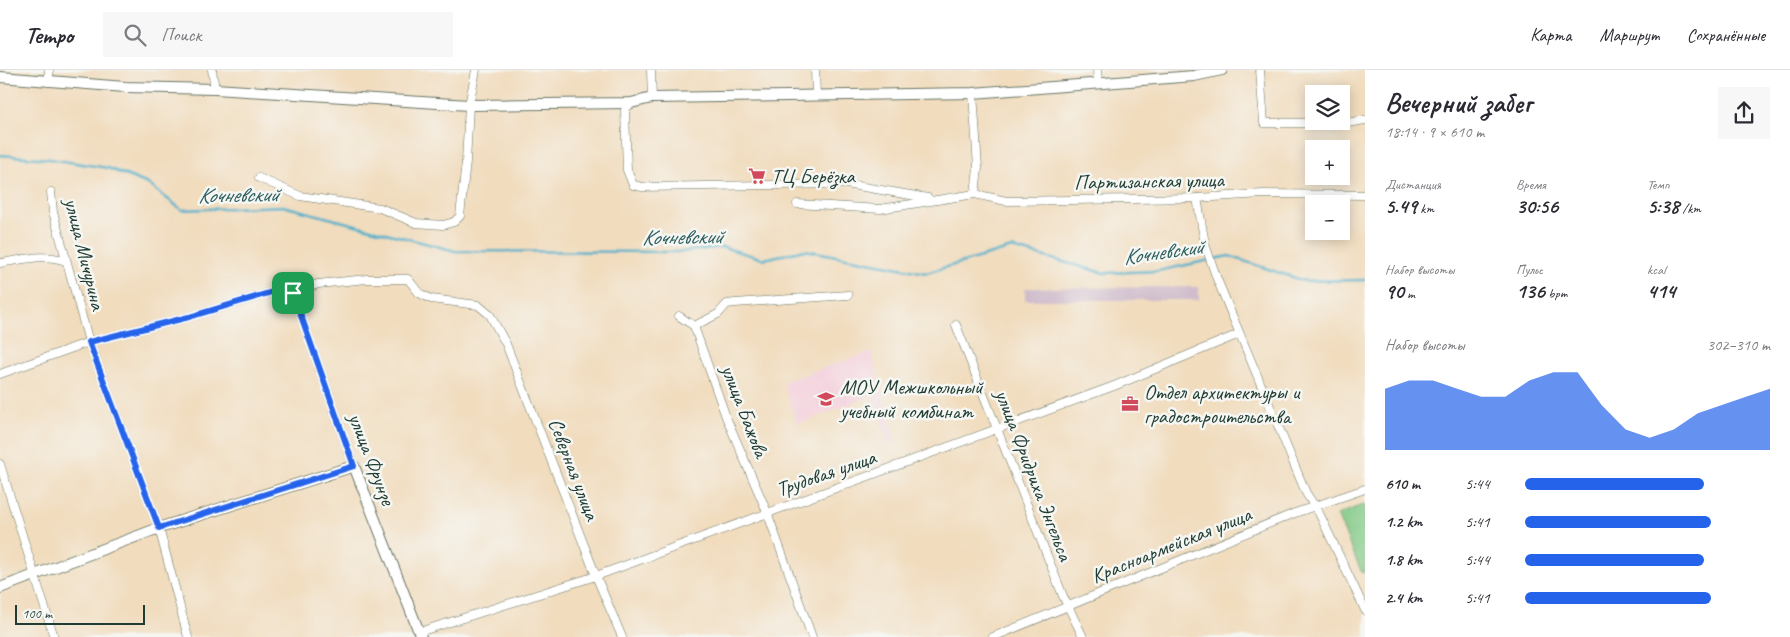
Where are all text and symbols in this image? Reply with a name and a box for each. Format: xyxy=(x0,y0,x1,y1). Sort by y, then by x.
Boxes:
search box xyxy=(103,12,453,57)
text: Tempo xyxy=(25,20,73,50)
icon: search xyxy=(121,21,149,49)
text: Поиск xyxy=(161,23,201,47)
text: Карта xyxy=(1530,24,1571,46)
text: Маршрут xyxy=(1599,24,1659,46)
text: Сохранённые xyxy=(1687,24,1765,46)
map controls xyxy=(1305,85,1350,240)
button: layers xyxy=(1305,85,1350,130)
text: Вечерний забег xyxy=(1385,85,1532,120)
button: share xyxy=(1718,87,1770,139)
text: 18:14 · 9 × 610 m xyxy=(1385,122,1484,142)
button: + xyxy=(1305,140,1350,185)
place label: ТЦ Берёзка xyxy=(771,163,857,190)
supermarket icon: ТЦ Берёзка xyxy=(747,166,767,186)
street label: Партизанская улица xyxy=(1074,167,1226,195)
text: Дистанция xyxy=(1385,176,1441,193)
text: Время xyxy=(1516,176,1546,193)
text: Темп xyxy=(1647,176,1670,193)
water label: Кочневский xyxy=(198,180,283,210)
text: 5.49 xyxy=(1385,193,1417,219)
text: 30:56 xyxy=(1516,193,1558,219)
text: 5:38 xyxy=(1647,193,1679,219)
street label: улица Мичурина xyxy=(58,194,112,314)
button: − xyxy=(1305,195,1350,240)
text: km xyxy=(1417,200,1434,217)
text: /km xyxy=(1679,200,1701,217)
water label: Кочневский xyxy=(642,222,727,252)
water label: Кочневский xyxy=(1121,232,1210,271)
text: Набор высоты xyxy=(1385,261,1454,278)
text: Пульс xyxy=(1516,261,1543,278)
text: kcal xyxy=(1647,261,1666,278)
pin xyxy=(272,272,314,314)
text: 90 xyxy=(1385,278,1404,304)
text: 136 xyxy=(1516,278,1545,304)
text: 414 xyxy=(1647,278,1675,304)
icon: arrive xyxy=(279,279,307,307)
text: m xyxy=(1404,285,1415,302)
text: bpm xyxy=(1545,285,1567,302)
text: Набор высоты xyxy=(1385,335,1464,355)
text: 302–310 m xyxy=(1707,335,1770,355)
street label: улица Бажова xyxy=(715,359,775,463)
place label: МОУ Межшкольный учебный комбинат xyxy=(838,374,984,424)
place label: Отдел архитектуры и градостроительства xyxy=(1144,379,1301,429)
street label: улица Фридриха Энгельса xyxy=(989,384,1079,566)
school or university icon: МОУ Межшкольный учебный комбинат xyxy=(816,389,836,409)
office icon: Отдел архитектуры и градостроительства xyxy=(1120,394,1140,414)
street label: улица Фрунзе xyxy=(342,408,402,510)
street label: Северная улица xyxy=(543,414,606,525)
street label: Трудовая улица xyxy=(773,443,881,502)
text: 610 m xyxy=(1385,474,1420,494)
text: 5:44 xyxy=(1465,474,1490,494)
street label: Красноармейская улица xyxy=(1087,500,1256,589)
text: 1.2 km xyxy=(1385,512,1422,532)
text: 5:41 xyxy=(1465,512,1490,532)
text: 1.8 km xyxy=(1385,550,1422,570)
text: 5:44 xyxy=(1465,550,1490,570)
text: 2.4 km xyxy=(1385,588,1422,608)
text: 5:41 xyxy=(1465,588,1490,608)
scale bar xyxy=(15,602,145,625)
text: 100 m xyxy=(22,605,52,622)

